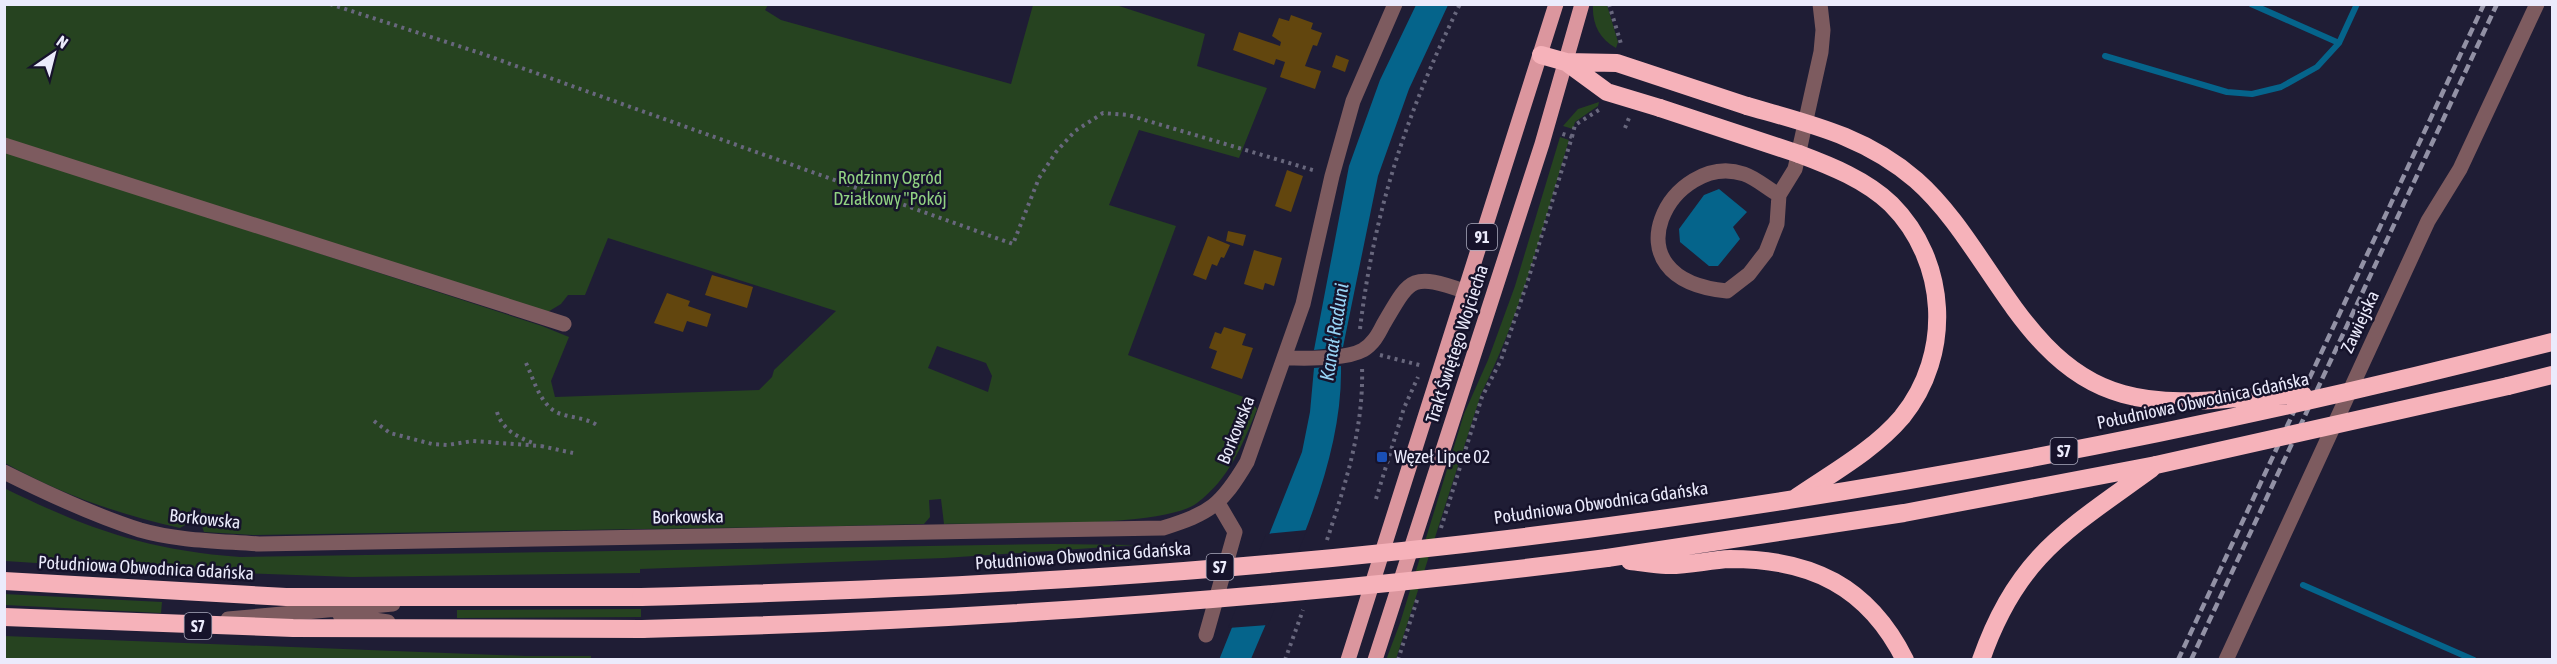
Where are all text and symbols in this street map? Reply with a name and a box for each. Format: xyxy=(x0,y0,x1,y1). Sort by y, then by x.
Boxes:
north arrow xyxy=(24,24,84,84)
text: N xyxy=(54,32,72,52)
park label: Rodzinny Ogród Działkowy "Pokój xyxy=(833,167,947,209)
road number: 91 xyxy=(1467,224,1497,250)
street label: Trakt Świętego Wojciecha xyxy=(1421,262,1492,426)
water label: Kanał Raduni xyxy=(1314,281,1353,382)
street label: Zawiejska xyxy=(2336,287,2383,356)
street label: Południowa Obwodnica Gdańska xyxy=(2095,368,2311,433)
street label: Borkowska xyxy=(1212,393,1259,467)
road number: S7 xyxy=(2050,438,2078,464)
place label: Węzeł Lipce 02 xyxy=(1394,446,1490,467)
marker: Węzeł Lipce 02 xyxy=(1375,450,1389,464)
street label: Południowa Obwodnica Gdańska xyxy=(1492,477,1709,528)
street label: Borkowska xyxy=(168,504,242,533)
street label: Borkowska xyxy=(652,505,724,528)
street label: Południowa Obwodnica Gdańska xyxy=(974,537,1192,574)
street label: Południowa Obwodnica Gdańska xyxy=(37,551,255,584)
road number: S7 xyxy=(1206,554,1234,580)
road number: S7 xyxy=(184,613,212,639)

